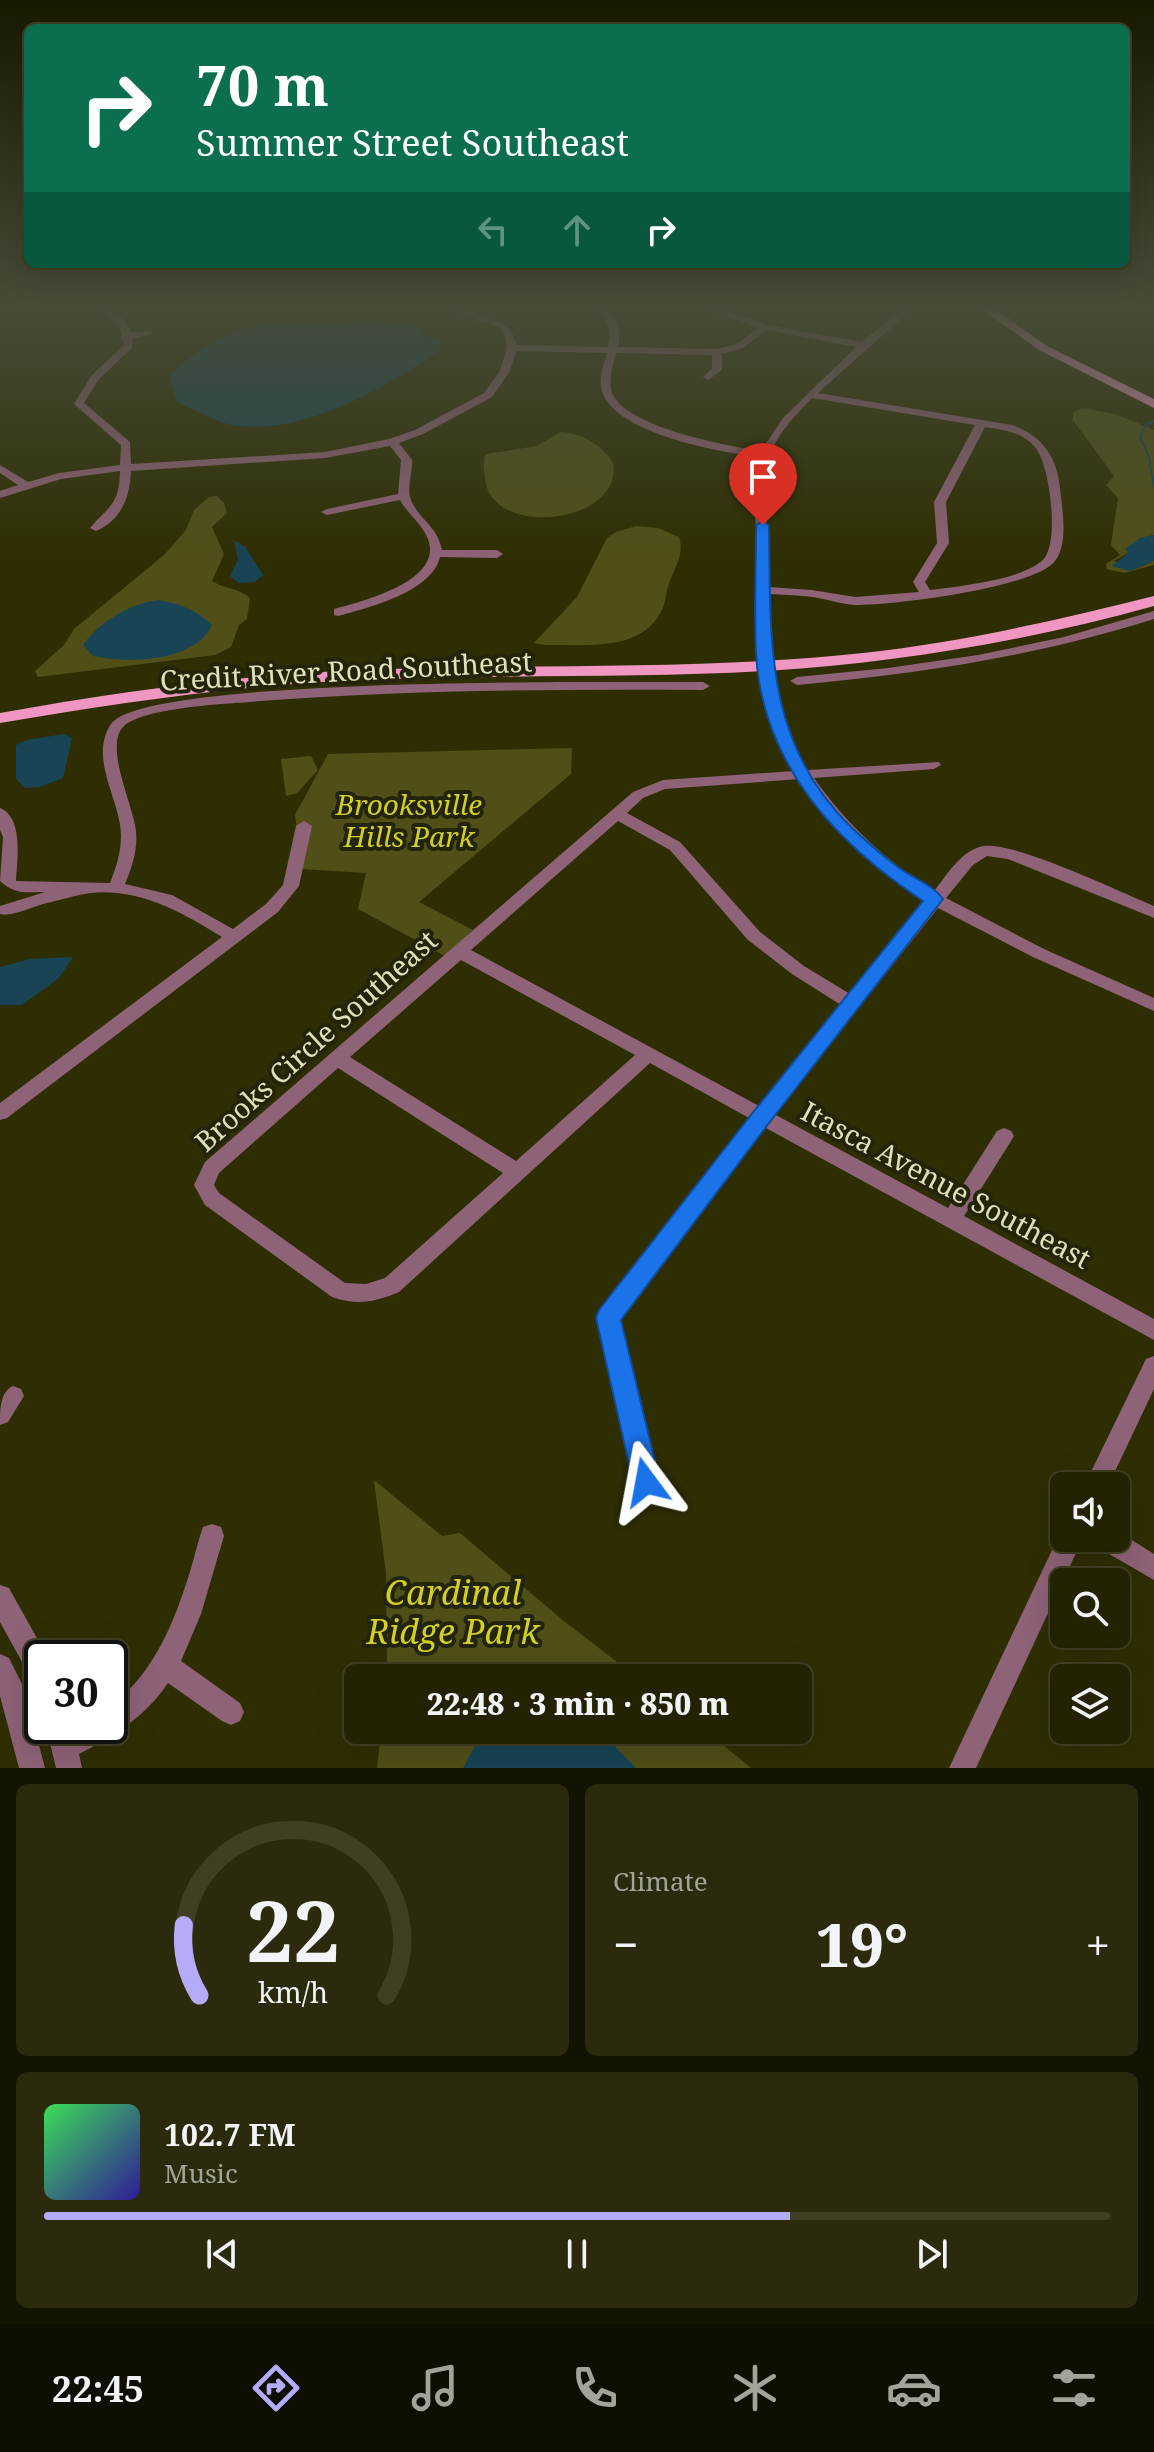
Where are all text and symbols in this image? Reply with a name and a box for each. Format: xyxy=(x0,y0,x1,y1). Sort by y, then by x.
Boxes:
text: 70 m xyxy=(196,46,329,122)
icon: right xyxy=(64,56,168,160)
text: Summer Street Southeast xyxy=(196,118,629,167)
icon: left xyxy=(471,208,515,252)
icon: ahead xyxy=(555,208,599,252)
icon: right xyxy=(639,208,683,252)
pin xyxy=(729,443,797,525)
icon: arrive xyxy=(741,455,785,499)
street label: Credit River Road Southeast xyxy=(159,641,533,699)
park label: Brooksville Hills Park xyxy=(335,785,482,855)
street label: Brooks Circle Southeast xyxy=(186,921,445,1159)
street label: Itasca Avenue Southeast xyxy=(795,1092,1098,1277)
position arrow xyxy=(604,1440,688,1524)
map controls xyxy=(1050,1472,1130,1744)
button: sound xyxy=(1050,1472,1130,1552)
button: search xyxy=(1050,1568,1130,1648)
park label: Cardinal Ridge Park xyxy=(365,1569,541,1654)
speed limit sign: 30 xyxy=(24,1640,128,1744)
button: layers xyxy=(1050,1664,1130,1744)
text: 22:48 · 3 min · 850 m xyxy=(427,1683,729,1724)
text: Climate xyxy=(613,1863,708,1899)
text: 22 xyxy=(245,1873,340,1986)
text: 19° xyxy=(816,1903,908,1985)
text: − xyxy=(613,1914,638,1974)
text: + xyxy=(1085,1914,1110,1974)
text: km/h xyxy=(257,1972,328,2011)
text: 102.7 FM xyxy=(164,2114,296,2155)
text: Music xyxy=(164,2155,238,2191)
icon: previous xyxy=(200,2232,244,2276)
icon: pause xyxy=(555,2232,599,2276)
icon: next xyxy=(910,2232,954,2276)
icon: directions xyxy=(248,2360,304,2416)
icon: music xyxy=(407,2360,463,2416)
icon: phone xyxy=(567,2360,623,2416)
icon: climate xyxy=(727,2360,783,2416)
icon: car xyxy=(886,2360,942,2416)
icon: filters xyxy=(1046,2360,1102,2416)
text: 22:45 xyxy=(52,2364,144,2413)

